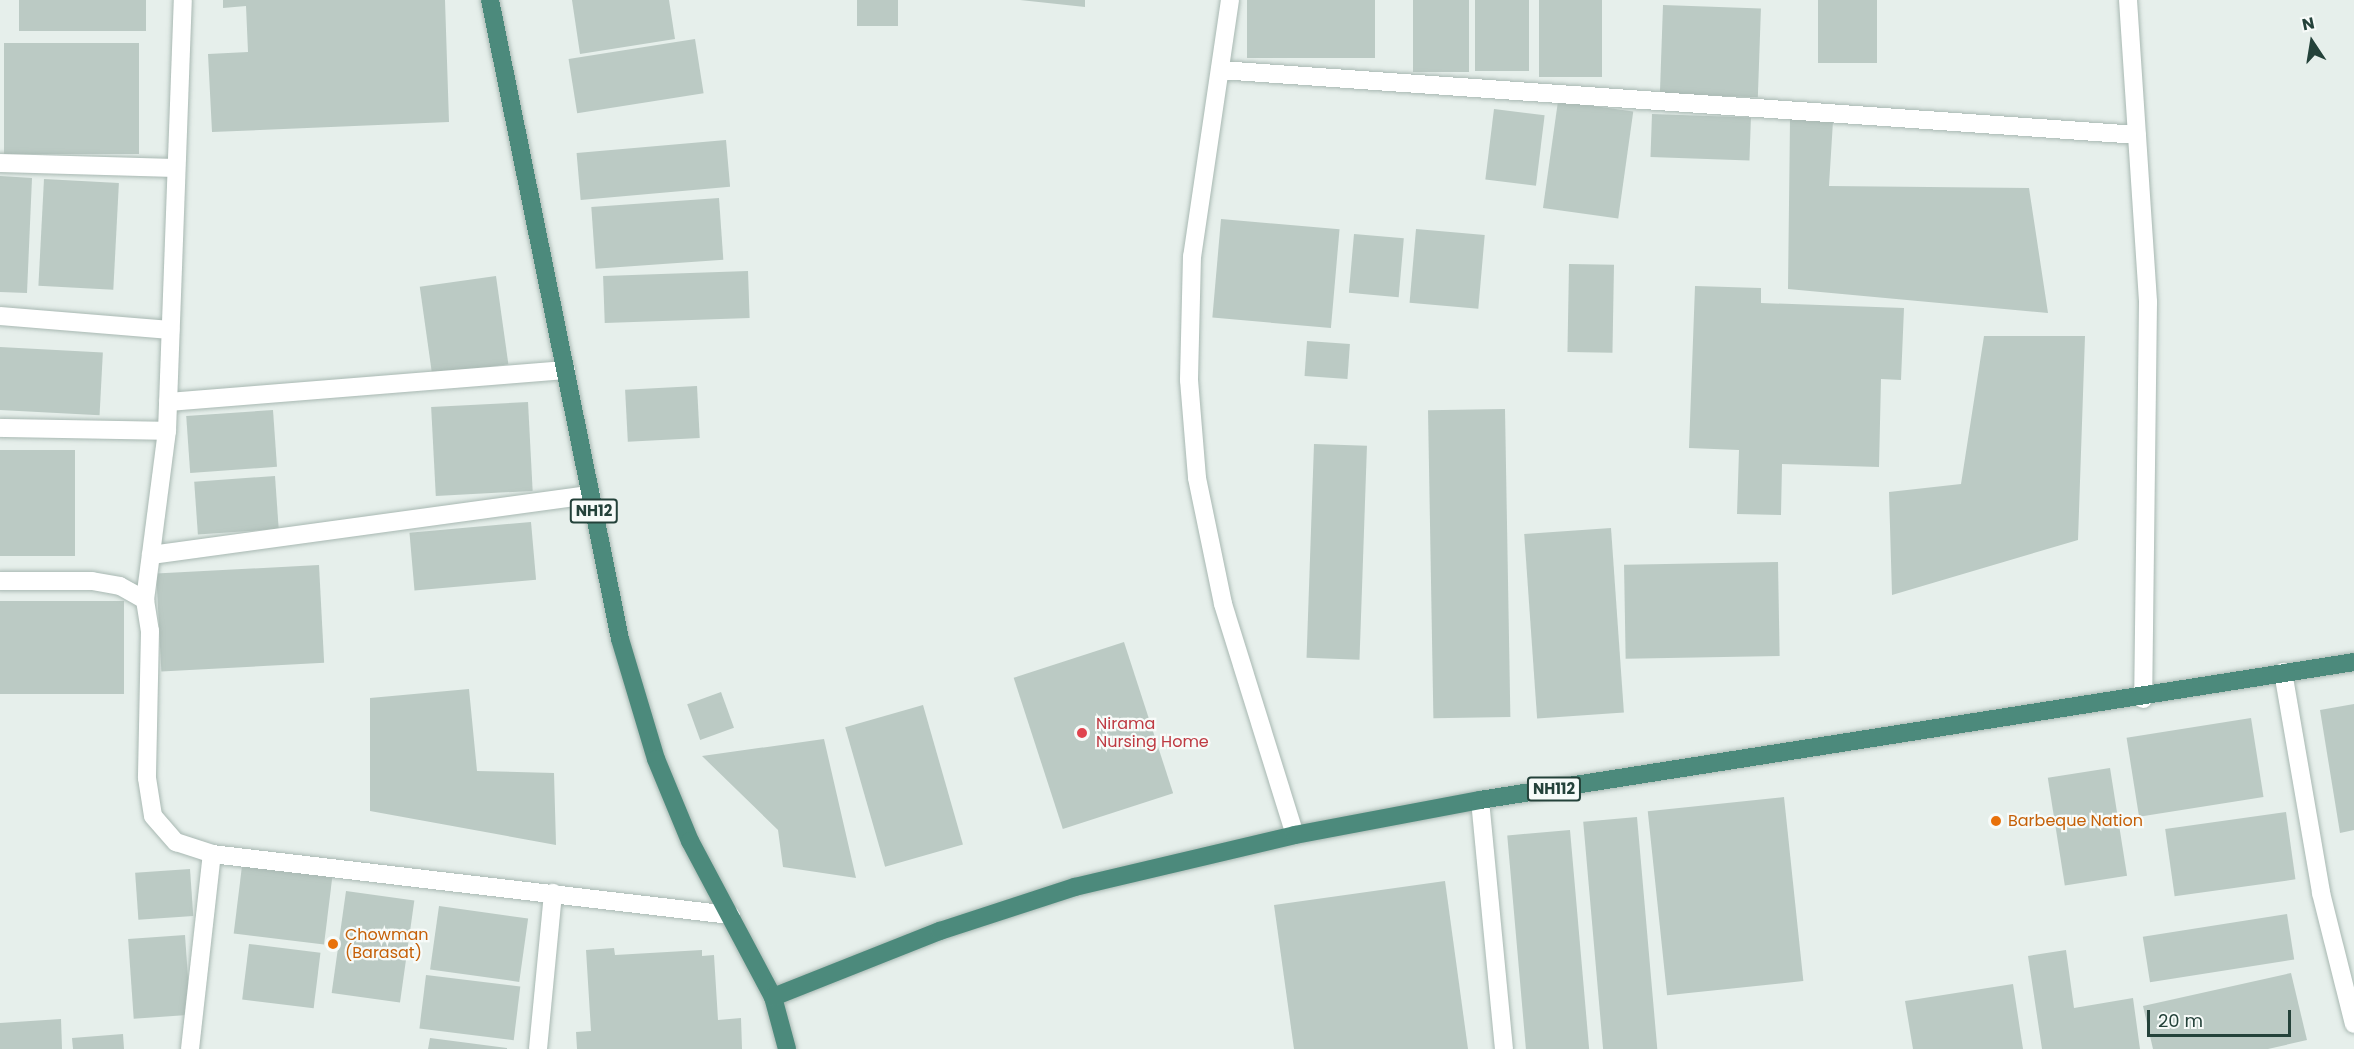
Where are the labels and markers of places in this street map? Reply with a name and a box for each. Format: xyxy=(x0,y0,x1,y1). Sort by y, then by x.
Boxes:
place label: Nirama Nursing Home xyxy=(1096,714,1209,752)
marker: Nirama Nursing Home xyxy=(1073,724,1091,742)
place label: Barbeque Nation xyxy=(2008,811,2143,831)
marker: Barbeque Nation xyxy=(1989,814,2003,828)
place label: Chowman (Barasat) xyxy=(345,925,428,963)
marker: Chowman (Barasat) xyxy=(326,937,340,951)

